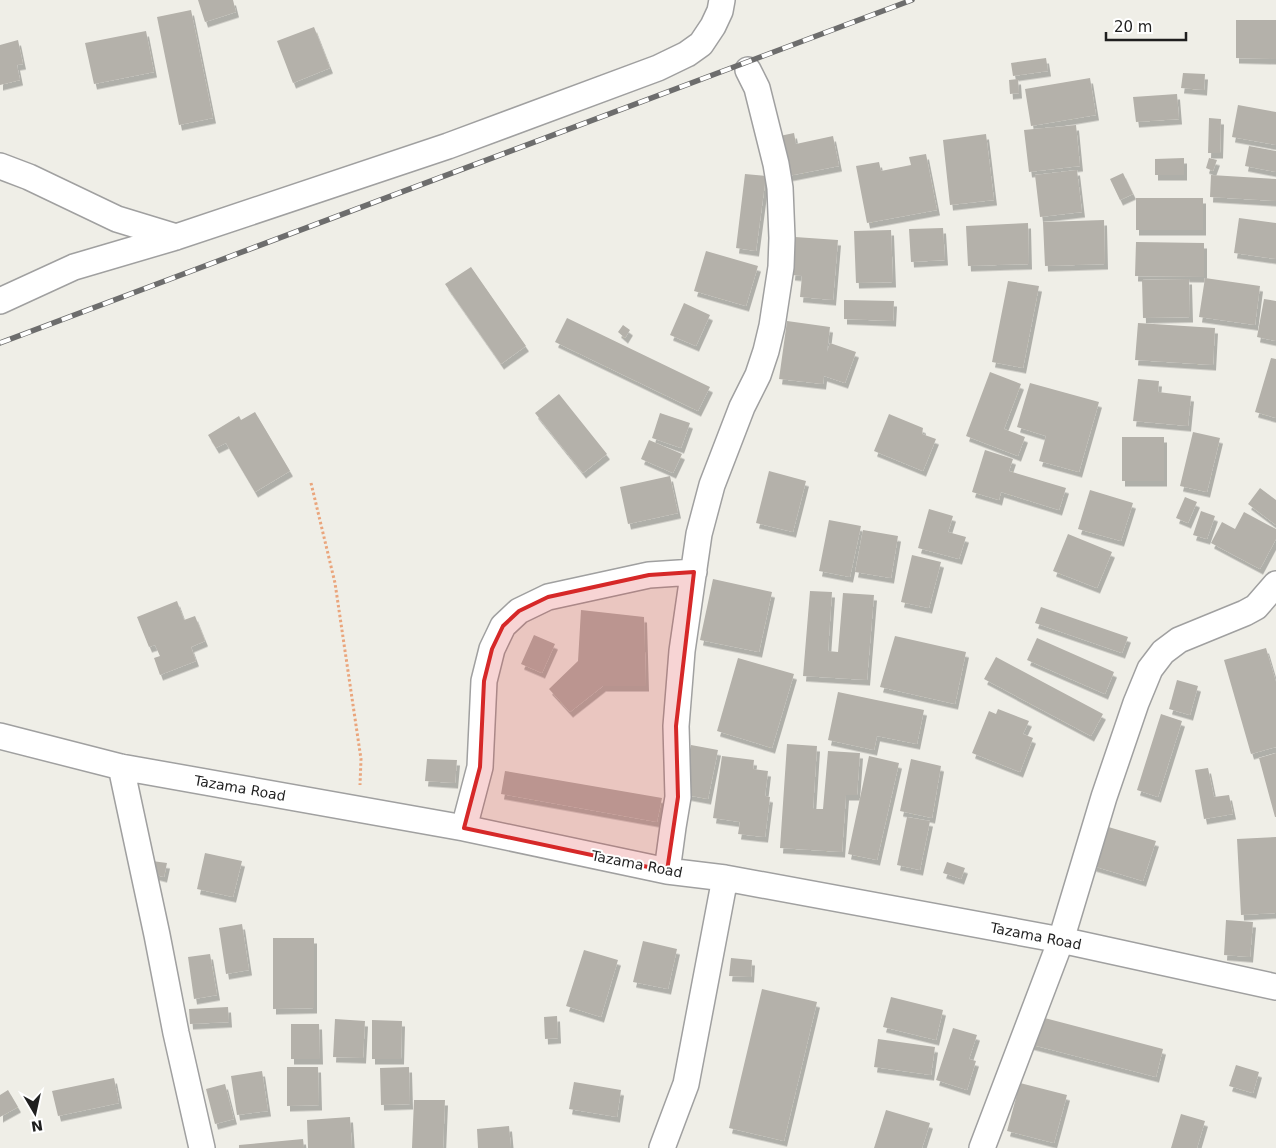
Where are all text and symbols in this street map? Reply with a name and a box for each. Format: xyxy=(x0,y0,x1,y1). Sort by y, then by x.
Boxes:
scale bar xyxy=(1106,10,1186,42)
text: 20 m xyxy=(1114,18,1152,36)
street label: Tazama Road xyxy=(192,772,287,804)
street label: Tazama Road xyxy=(589,847,684,881)
street label: Tazama Road xyxy=(988,919,1083,953)
north arrow xyxy=(10,1088,60,1138)
text: N xyxy=(30,1117,44,1135)

